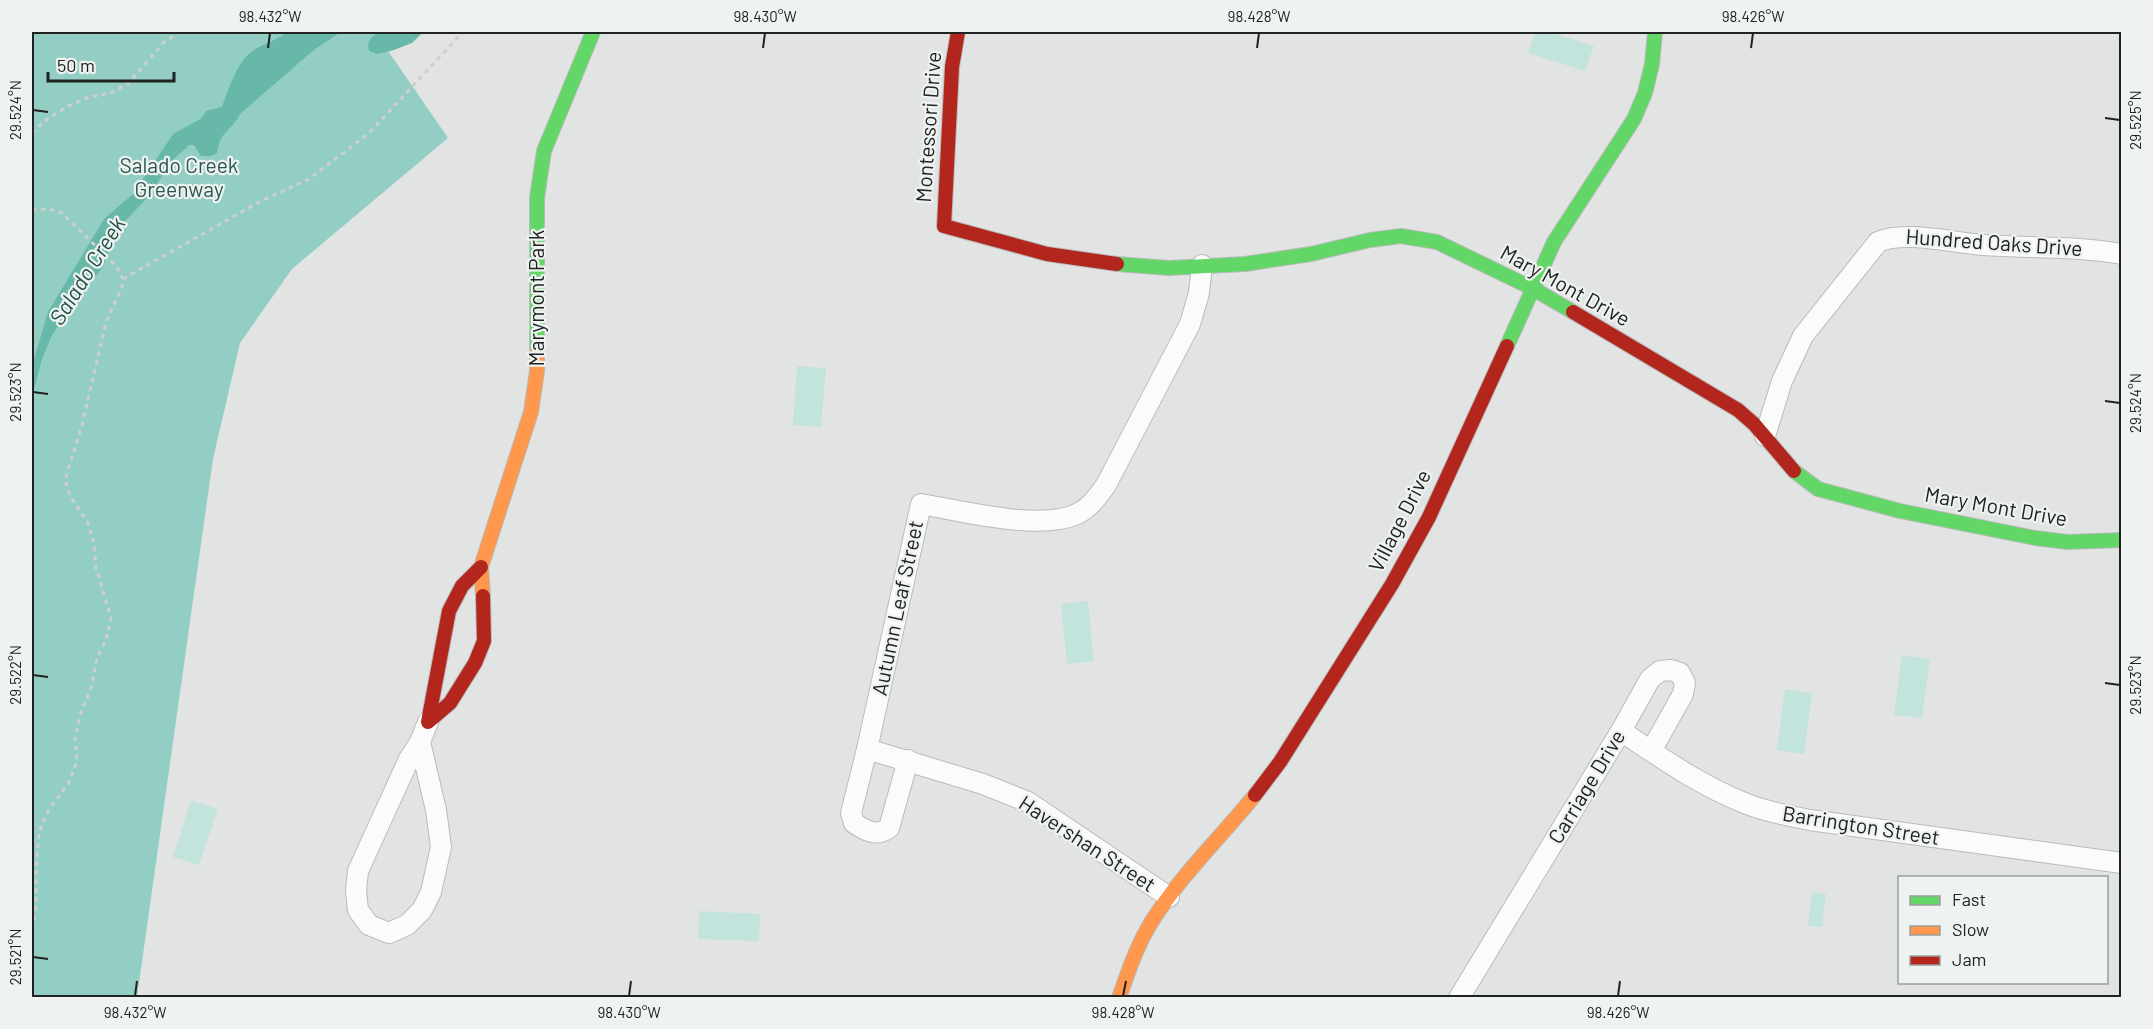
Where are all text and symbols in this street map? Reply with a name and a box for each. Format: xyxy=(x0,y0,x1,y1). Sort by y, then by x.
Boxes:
text: 98.432°W xyxy=(239,7,301,25)
text: 98.430°W xyxy=(733,7,797,25)
text: 98.428°W xyxy=(1228,7,1290,25)
text: 98.426°W xyxy=(1722,7,1784,25)
scale bar xyxy=(48,45,174,83)
street label: Montessori Drive xyxy=(910,50,945,203)
text: 50 m xyxy=(57,54,95,76)
text: 29.524°N xyxy=(6,80,24,140)
text: 29.525°N xyxy=(2126,90,2144,150)
park label: Salado Creek Greenway xyxy=(120,152,238,201)
water label: Salado Creek xyxy=(43,211,130,329)
street label: Hundred Oaks Drive xyxy=(1905,223,2083,260)
street label: Marymont Park xyxy=(523,230,548,366)
street label: Mary Mont Drive xyxy=(1497,239,1635,331)
text: 29.523°N xyxy=(6,362,24,422)
text: 29.524°N xyxy=(2126,373,2144,433)
street label: Village Drive xyxy=(1362,465,1435,576)
street label: Mary Mont Drive xyxy=(1923,481,2069,530)
street label: Autumn Leaf Street xyxy=(866,518,927,698)
text: 29.522°N xyxy=(6,645,24,705)
text: 29.523°N xyxy=(2126,655,2144,715)
street label: Carriage Drive xyxy=(1542,725,1629,848)
street label: Havershan Street xyxy=(1015,789,1161,896)
street label: Barrington Street xyxy=(1781,800,1942,849)
legend xyxy=(1898,876,2108,984)
text: Fast xyxy=(1952,888,1986,910)
text: Slow xyxy=(1952,918,1989,940)
text: 29.521°N xyxy=(6,929,24,985)
text: Jam xyxy=(1952,948,1986,970)
text: 98.432°W xyxy=(104,1003,166,1021)
text: 98.430°W xyxy=(597,1003,661,1021)
text: 98.428°W xyxy=(1092,1003,1154,1021)
text: 98.426°W xyxy=(1587,1003,1649,1021)

